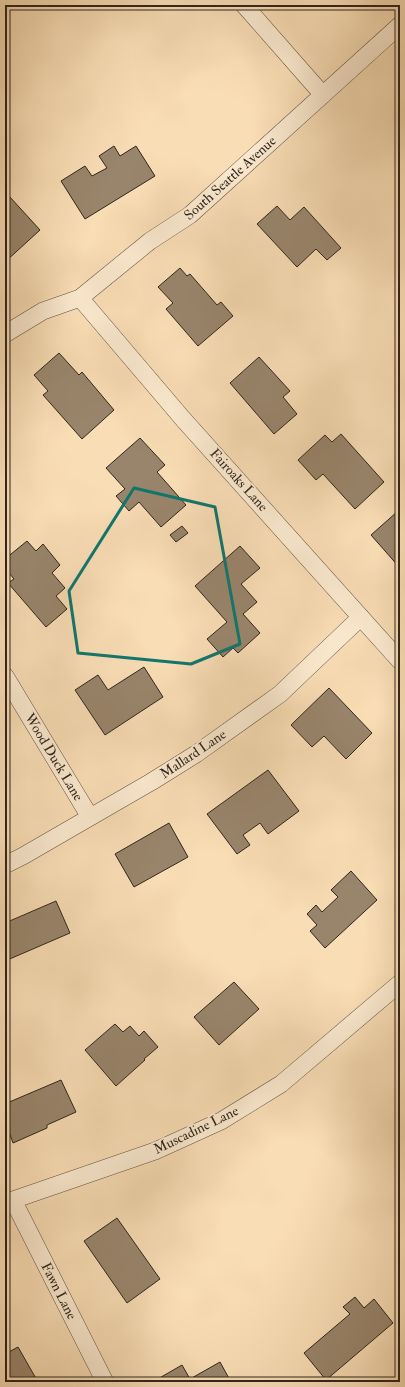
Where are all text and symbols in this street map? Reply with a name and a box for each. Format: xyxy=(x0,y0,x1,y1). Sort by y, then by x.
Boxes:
street label: South Seattle Avenue xyxy=(181,132,280,224)
street label: Fairoaks Lane xyxy=(206,445,272,515)
street label: Wood Duck Lane xyxy=(21,709,87,804)
street label: Mallard Lane xyxy=(157,726,229,782)
street label: Muscadine Lane xyxy=(151,1102,241,1158)
street label: Fawn Lane xyxy=(37,1260,81,1323)

